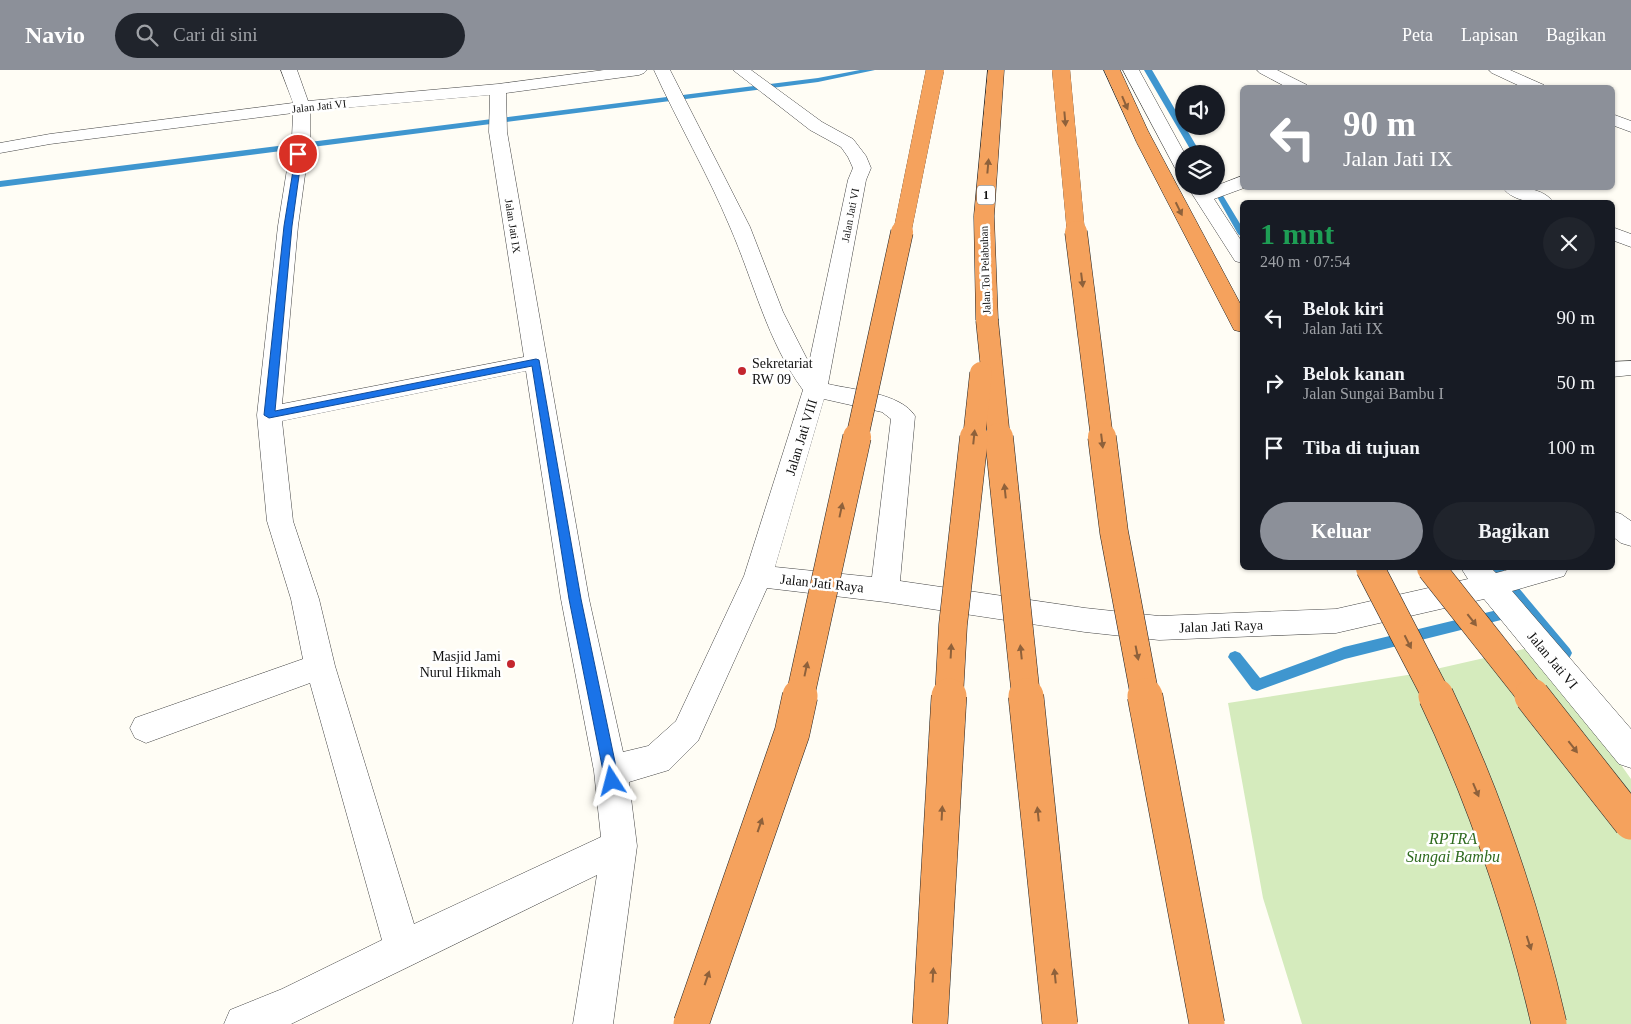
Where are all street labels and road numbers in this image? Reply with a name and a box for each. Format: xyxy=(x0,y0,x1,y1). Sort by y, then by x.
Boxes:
street label: Jalan Jati VI xyxy=(291,97,347,115)
road number: 1 xyxy=(977,186,995,204)
street label: Jalan Jati VI xyxy=(839,187,861,243)
street label: Jalan Jati IX xyxy=(503,198,523,254)
street label: Jalan Tol Pelabuhan xyxy=(977,225,993,314)
street label: Jalan Jati VIII xyxy=(783,397,820,477)
street label: Jalan Jati Raya xyxy=(779,572,865,595)
street label: Jalan Jati Raya xyxy=(1179,618,1264,635)
street label: Jalan Jati VI xyxy=(1524,629,1581,692)

